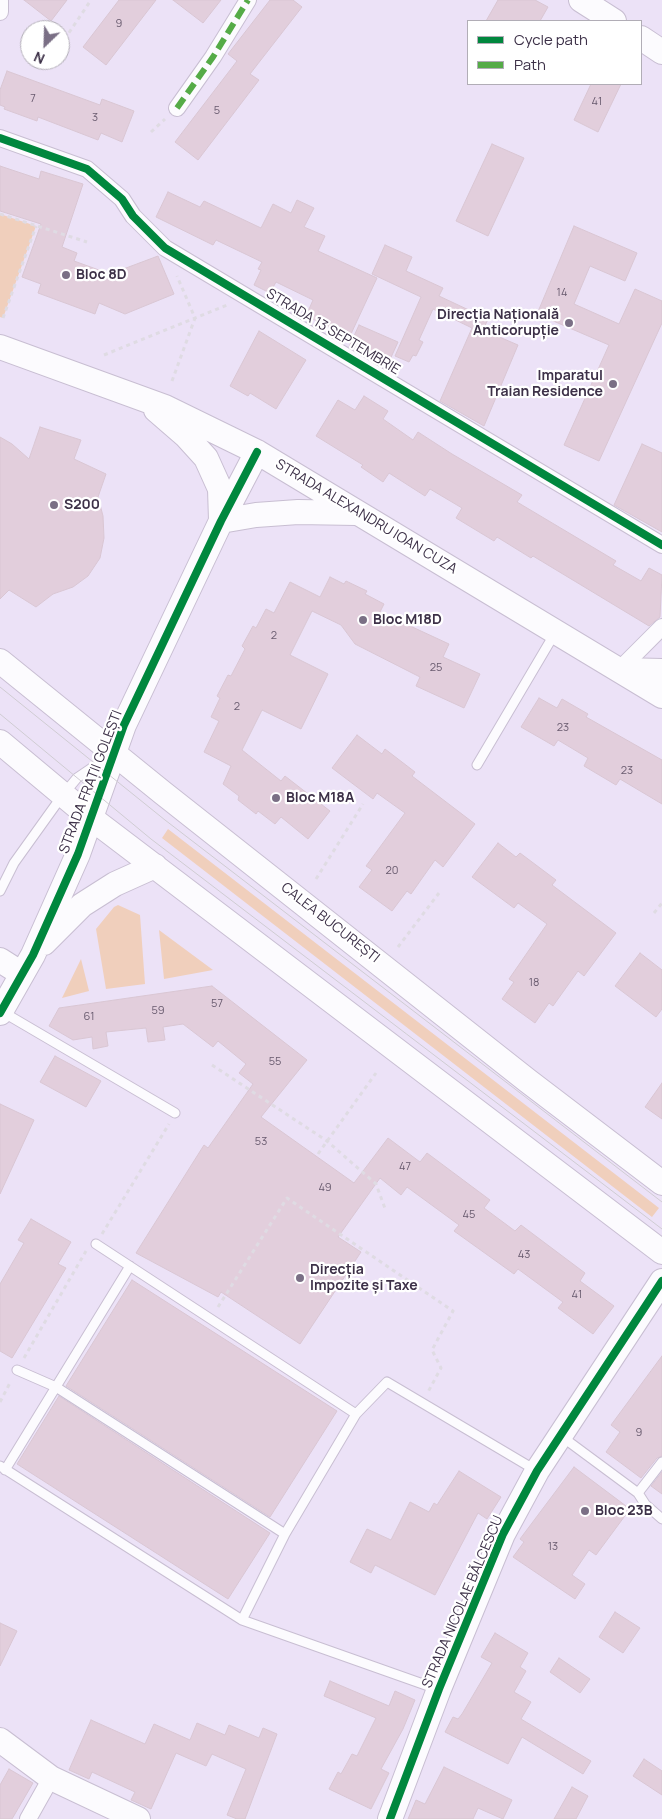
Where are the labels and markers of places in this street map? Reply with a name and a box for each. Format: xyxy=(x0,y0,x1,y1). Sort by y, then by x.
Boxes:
place label: Bloc 8D xyxy=(76,267,127,283)
marker: Bloc 8D xyxy=(60,269,72,281)
place label: Direcția Națională Anticorupție xyxy=(437,307,559,340)
marker: Direcția Națională Anticorupție xyxy=(563,317,575,329)
place label: Imparatul Traian Residence xyxy=(487,368,603,401)
marker: Imparatul Traian Residence xyxy=(607,378,619,390)
place label: S200 xyxy=(64,497,100,513)
marker: S200 xyxy=(48,499,60,511)
place label: Bloc M18D xyxy=(373,612,442,628)
marker: Bloc M18D xyxy=(357,614,369,626)
place label: Bloc M18A xyxy=(286,790,354,806)
marker: Bloc M18A xyxy=(270,792,282,804)
place label: Direcția Impozite și Taxe xyxy=(310,1262,418,1294)
marker: Direcția Impozite și Taxe xyxy=(294,1272,306,1284)
place label: Bloc 23B xyxy=(595,1503,653,1519)
marker: Bloc 23B xyxy=(579,1505,591,1517)

